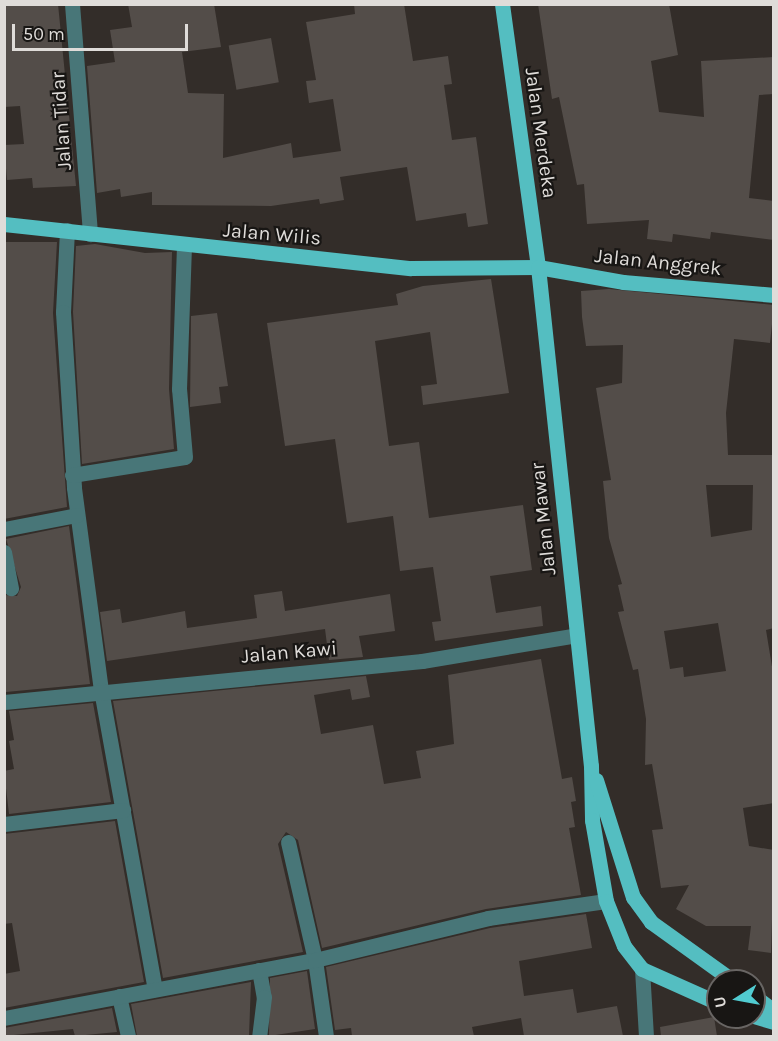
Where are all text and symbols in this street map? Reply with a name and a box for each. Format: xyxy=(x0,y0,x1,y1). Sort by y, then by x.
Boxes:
scale bar xyxy=(15,12,190,50)
text: 50 m xyxy=(23,23,65,45)
street label: Jalan Merdeka xyxy=(520,66,562,200)
street label: Jalan Tidar xyxy=(46,71,76,171)
street label: Jalan Wilis xyxy=(222,218,322,250)
street label: Jalan Anggrek xyxy=(593,243,723,281)
street label: Jalan Mawar xyxy=(525,461,561,577)
street label: Jalan Kawi xyxy=(240,636,338,668)
north arrow xyxy=(706,969,766,1029)
text: U xyxy=(709,995,730,1009)

